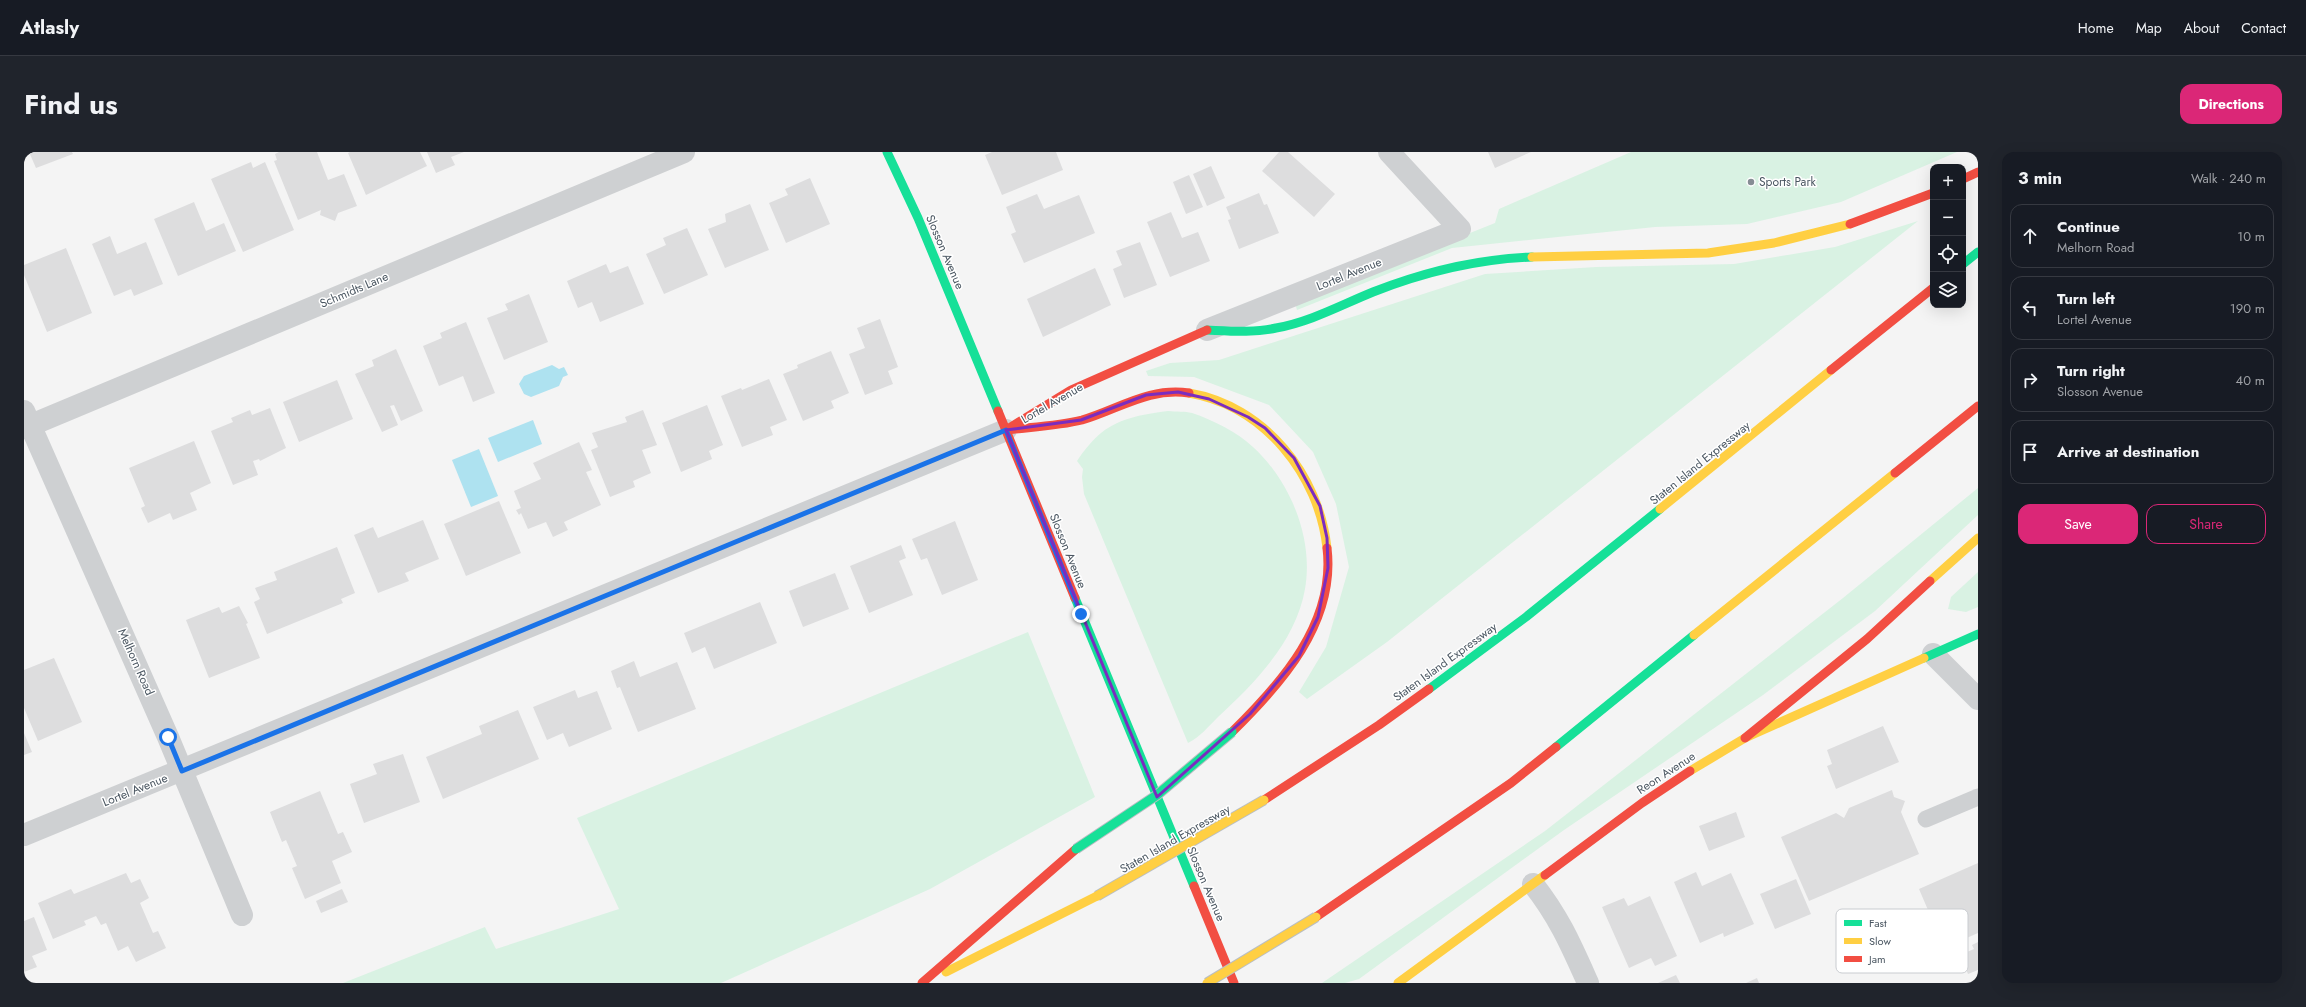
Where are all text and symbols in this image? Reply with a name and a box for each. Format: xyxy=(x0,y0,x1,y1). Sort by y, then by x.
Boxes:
text: Atlasly xyxy=(20,14,79,41)
text: Home xyxy=(2078,18,2114,38)
text: Map xyxy=(2136,18,2162,38)
text: About xyxy=(2184,18,2219,38)
text: Contact xyxy=(2241,18,2286,38)
text: Find us xyxy=(24,84,118,125)
button: Directions xyxy=(2180,84,2282,124)
map controls xyxy=(1930,164,1966,308)
button: + xyxy=(1930,164,1966,200)
text: 3 min xyxy=(2018,166,2062,190)
text: Walk · 240 m xyxy=(2191,169,2266,188)
place label: Sports Park xyxy=(1759,173,1817,191)
marker: Sports Park xyxy=(1746,177,1756,187)
button: − xyxy=(1930,200,1966,236)
street label: Slosson Avenue xyxy=(921,212,969,292)
text: Continue xyxy=(2057,216,2120,238)
icon: ahead xyxy=(2019,225,2041,247)
text: 10 m xyxy=(2237,227,2265,246)
button: locate xyxy=(1930,236,1966,272)
text: Melhorn Road xyxy=(2057,238,2134,257)
street label: Lortel Avenue xyxy=(1314,253,1384,295)
street label: Schmidts Lane xyxy=(317,267,391,313)
button: layers xyxy=(1930,272,1966,308)
text: Turn left xyxy=(2057,288,2115,310)
icon: left xyxy=(2019,297,2041,319)
text: 190 m xyxy=(2230,299,2265,318)
text: Lortel Avenue xyxy=(2057,310,2132,329)
text: Turn right xyxy=(2057,360,2125,382)
icon: right xyxy=(2019,369,2041,391)
text: 40 m xyxy=(2236,371,2265,390)
street label: Lortel Avenue xyxy=(1018,378,1086,428)
text: Slosson Avenue xyxy=(2057,382,2143,401)
street label: Staten Island Expressway xyxy=(1646,416,1755,509)
icon: arrive xyxy=(2019,441,2041,463)
text: Arrive at destination xyxy=(2057,441,2199,463)
button: Save xyxy=(2018,504,2138,544)
button: Share xyxy=(2146,504,2266,544)
street label: Slosson Avenue xyxy=(1045,511,1091,591)
route end xyxy=(1072,605,1090,623)
street label: Staten Island Expressway xyxy=(1389,618,1501,706)
street label: Melhorn Road xyxy=(113,626,159,698)
route start xyxy=(159,728,177,746)
street label: Reon Avenue xyxy=(1633,747,1699,799)
street label: Lortel Avenue xyxy=(100,769,170,811)
street label: Staten Island Expressway xyxy=(1117,800,1234,878)
street label: Slosson Avenue xyxy=(1182,844,1230,924)
legend xyxy=(1836,909,1968,973)
text: Fast xyxy=(1869,915,1887,931)
text: Slow xyxy=(1869,933,1891,949)
text: Jam xyxy=(1867,951,1886,967)

